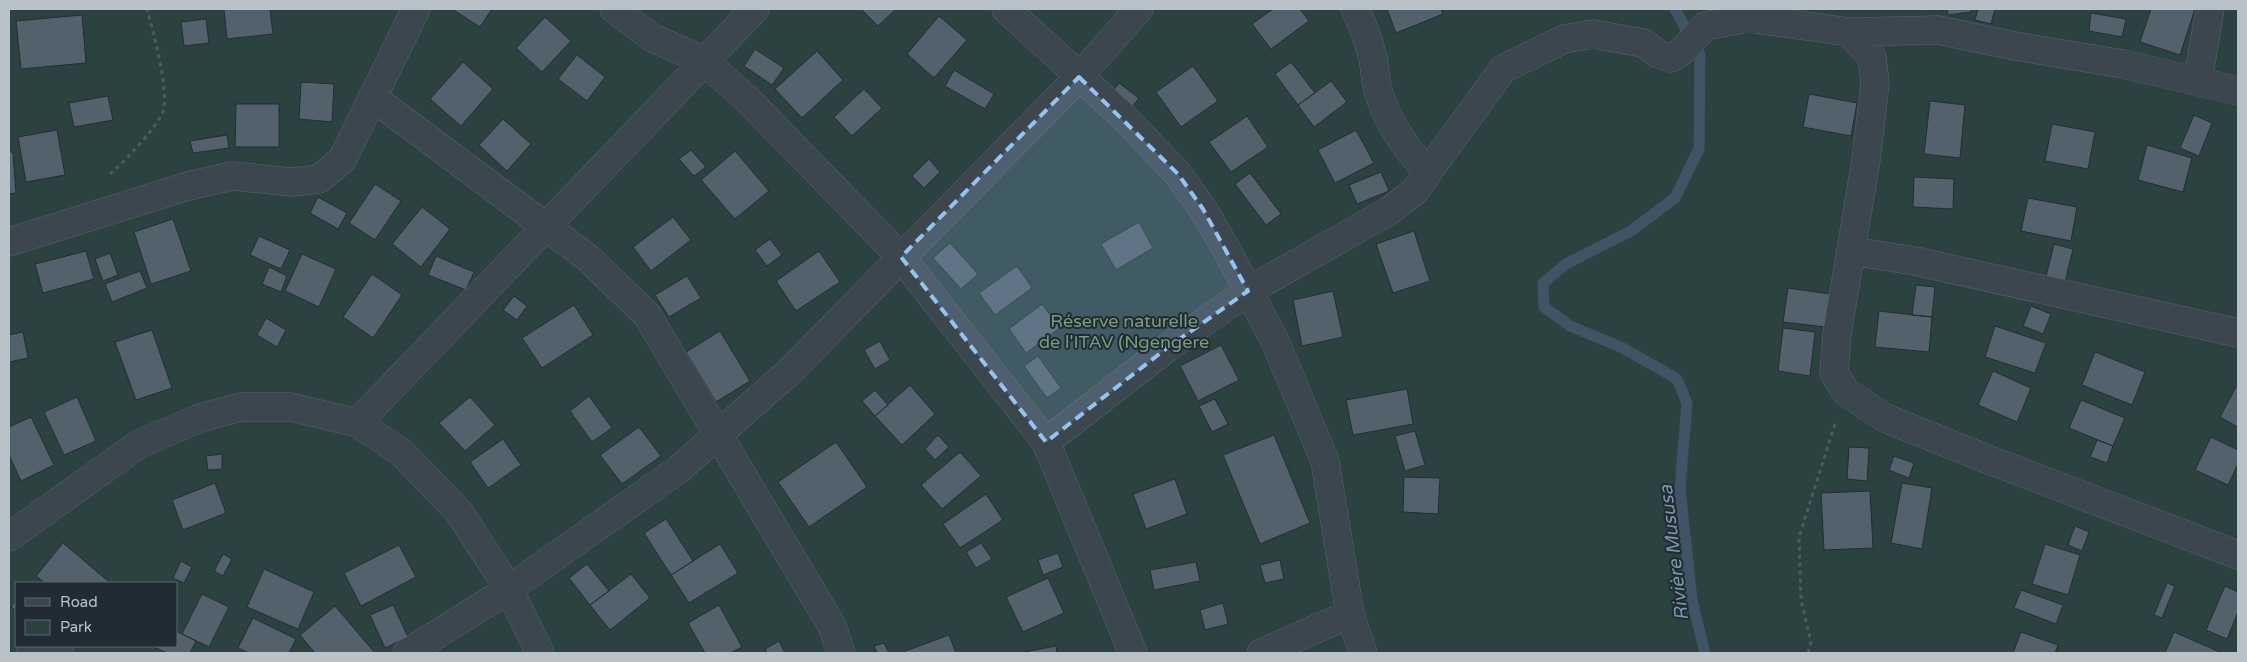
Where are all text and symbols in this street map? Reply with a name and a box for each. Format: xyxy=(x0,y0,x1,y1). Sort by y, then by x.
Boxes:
park label: Réserve naturelle de l'ITAV (Ngengere xyxy=(1039,310,1209,353)
water label: Rivière Mususa xyxy=(1655,482,1693,622)
legend xyxy=(15,582,178,647)
text: Road xyxy=(60,593,98,611)
text: Park xyxy=(60,618,92,636)

